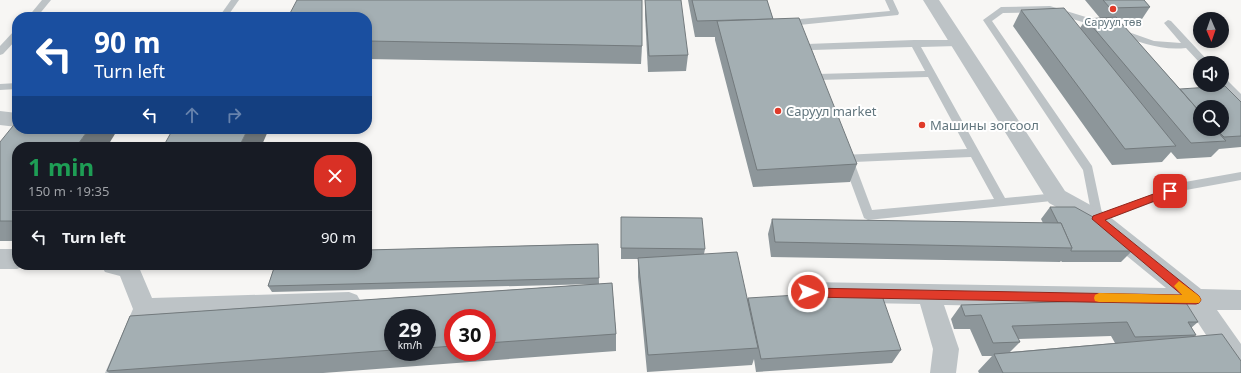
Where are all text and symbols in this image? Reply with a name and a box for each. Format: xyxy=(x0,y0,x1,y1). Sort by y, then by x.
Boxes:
marker: Саруул төв xyxy=(1108,4,1118,14)
north arrow xyxy=(1193,12,1229,48)
map controls xyxy=(1193,12,1229,136)
place label: Саруул төв xyxy=(1084,14,1142,29)
text: 90 m xyxy=(94,23,161,61)
icon: left xyxy=(28,28,80,80)
button: sound xyxy=(1193,56,1229,92)
text: Turn left xyxy=(94,59,165,83)
button: search xyxy=(1193,100,1229,136)
place label: Саруул market xyxy=(786,102,877,120)
icon: left xyxy=(139,104,161,126)
icon: ahead xyxy=(181,104,203,126)
icon: right xyxy=(223,104,245,126)
marker: Саруул market xyxy=(773,106,783,116)
place label: Машины зогсоол xyxy=(930,116,1039,134)
marker: Машины зогсоол xyxy=(917,120,927,130)
text: 1 min xyxy=(28,150,94,183)
button: close xyxy=(314,155,356,197)
pin xyxy=(1153,174,1187,208)
icon: arrive xyxy=(1159,180,1181,202)
text: 150 m · 19:35 xyxy=(28,182,109,200)
icon: left xyxy=(28,226,50,248)
text: Turn left xyxy=(62,227,126,247)
text: 90 m xyxy=(321,227,356,247)
position arrow xyxy=(787,271,829,313)
speed limit sign: 30 xyxy=(444,309,496,361)
text: 29 xyxy=(399,316,421,343)
text: km/h xyxy=(398,338,422,352)

